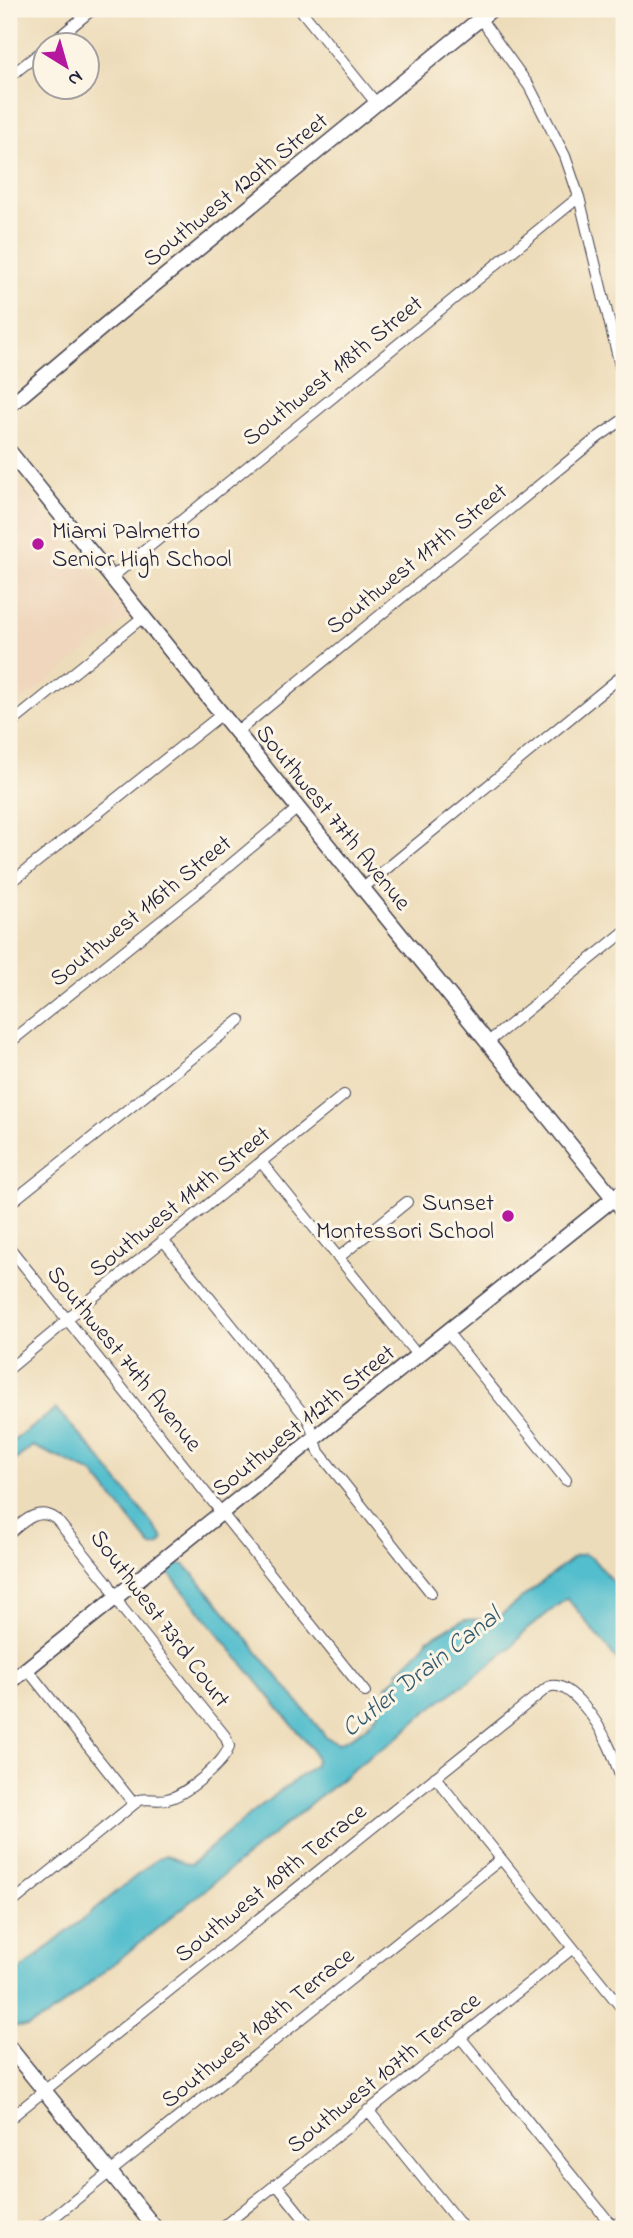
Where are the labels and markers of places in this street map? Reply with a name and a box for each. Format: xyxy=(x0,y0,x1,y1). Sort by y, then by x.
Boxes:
place label: Miami Palmetto Senior High School xyxy=(52,515,231,578)
marker: Miami Palmetto Senior High School xyxy=(30,536,46,552)
place label: Sunset Montessori School xyxy=(316,1187,494,1250)
marker: Sunset Montessori School xyxy=(500,1208,516,1224)

